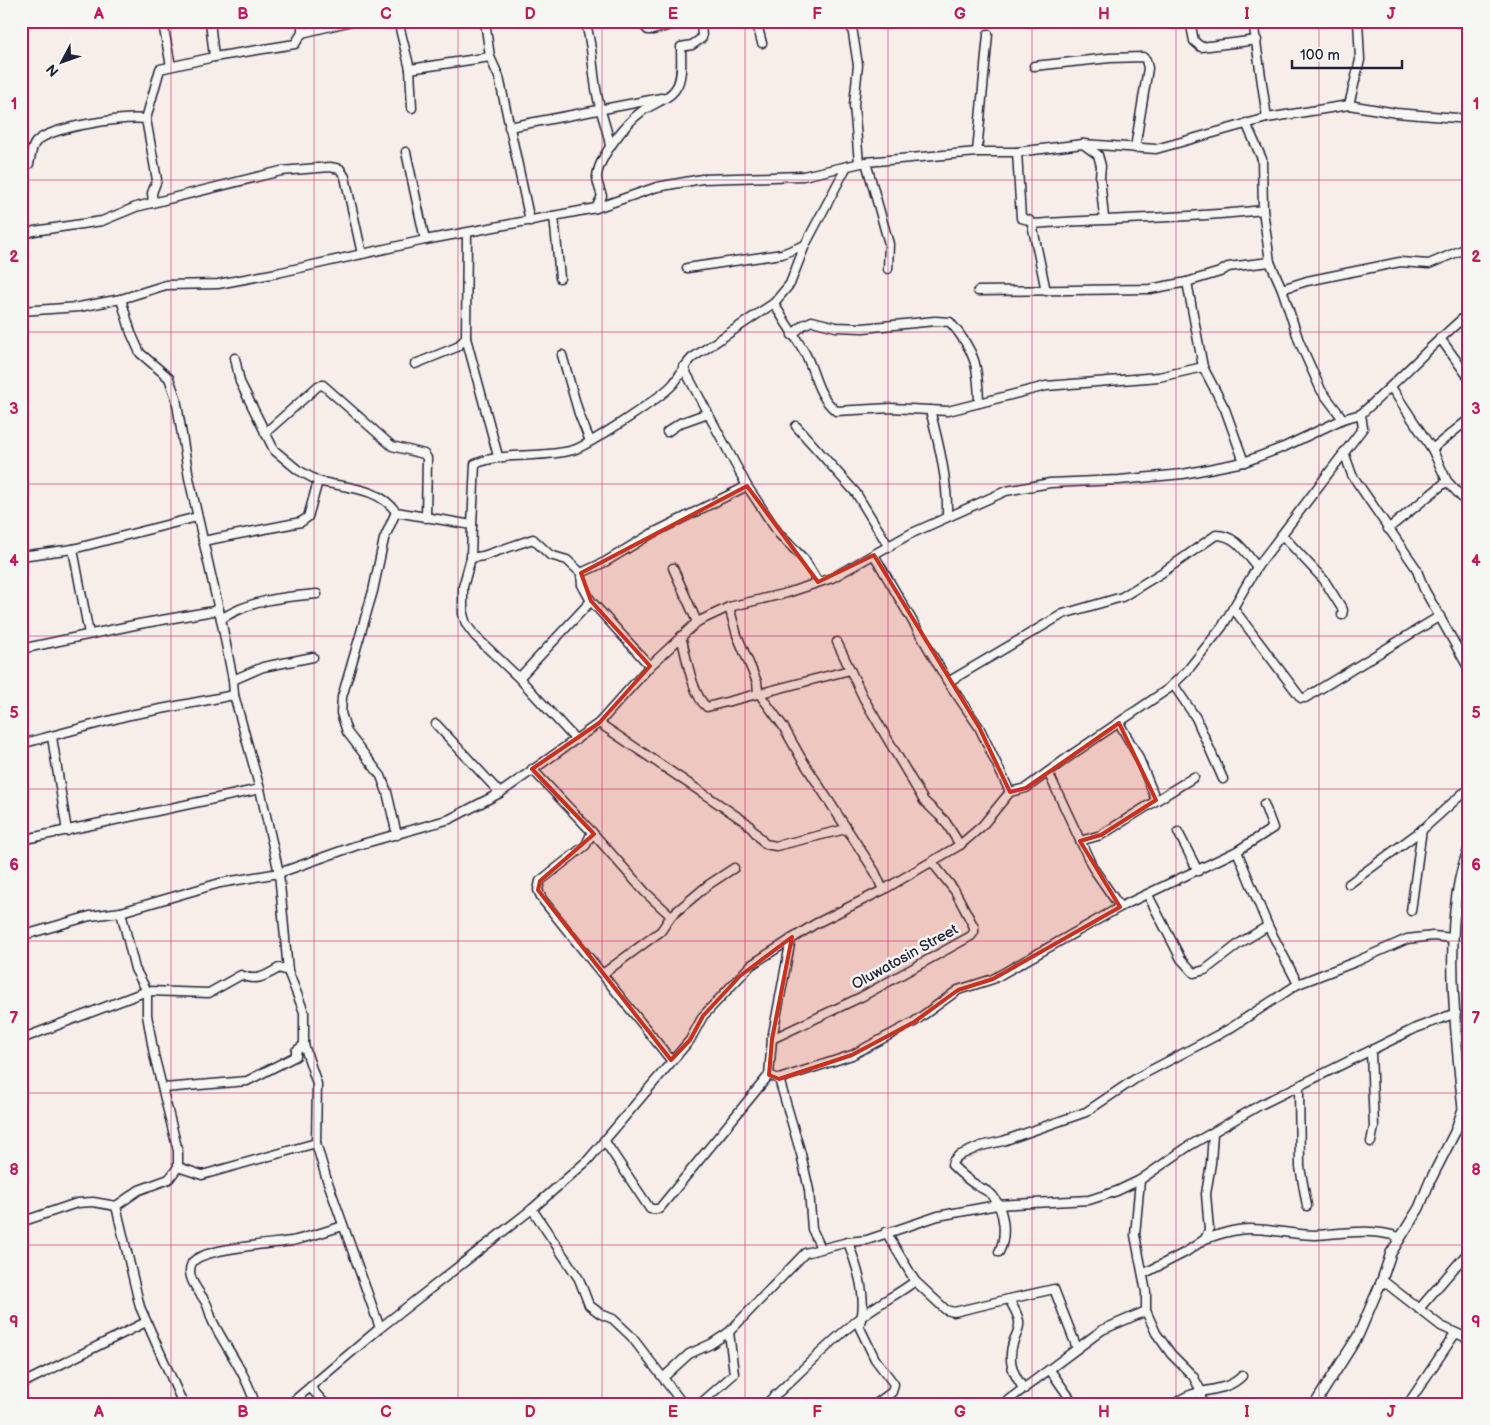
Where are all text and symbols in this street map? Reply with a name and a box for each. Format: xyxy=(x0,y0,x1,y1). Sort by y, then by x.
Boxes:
text: A xyxy=(93,5,104,24)
text: B xyxy=(237,5,249,24)
text: C xyxy=(380,5,392,24)
text: D xyxy=(524,5,536,24)
text: E xyxy=(668,5,678,24)
text: F xyxy=(812,5,822,24)
text: G xyxy=(954,5,966,24)
text: H xyxy=(1098,5,1110,24)
text: I xyxy=(1244,5,1250,24)
text: J xyxy=(1387,5,1396,24)
north arrow xyxy=(38,38,88,88)
scale bar xyxy=(1292,38,1402,70)
text: 100 m xyxy=(1300,46,1340,65)
text: N xyxy=(43,61,62,80)
text: 1 xyxy=(11,95,17,114)
text: 1 xyxy=(1473,95,1479,114)
text: 2 xyxy=(9,248,19,267)
text: 2 xyxy=(1471,248,1481,267)
text: 3 xyxy=(9,400,19,419)
text: 3 xyxy=(1471,400,1481,419)
text: 4 xyxy=(9,552,19,571)
text: 4 xyxy=(1471,552,1481,571)
text: 5 xyxy=(9,704,19,723)
text: 5 xyxy=(1471,704,1481,723)
text: 6 xyxy=(9,856,19,875)
text: 6 xyxy=(1471,856,1481,875)
street label: Oluwatosin Street xyxy=(849,920,962,994)
text: 7 xyxy=(10,1009,19,1028)
text: 7 xyxy=(1472,1009,1481,1028)
text: 8 xyxy=(9,1161,19,1180)
text: 8 xyxy=(1471,1161,1481,1180)
text: 9 xyxy=(9,1313,19,1332)
text: 9 xyxy=(1471,1313,1481,1332)
text: A xyxy=(93,1403,104,1422)
text: B xyxy=(237,1403,249,1422)
text: C xyxy=(380,1403,392,1422)
text: D xyxy=(524,1403,536,1422)
text: E xyxy=(668,1403,678,1422)
text: F xyxy=(812,1403,822,1422)
text: G xyxy=(954,1403,966,1422)
text: H xyxy=(1098,1403,1110,1422)
text: I xyxy=(1244,1403,1250,1422)
text: J xyxy=(1387,1403,1396,1422)

